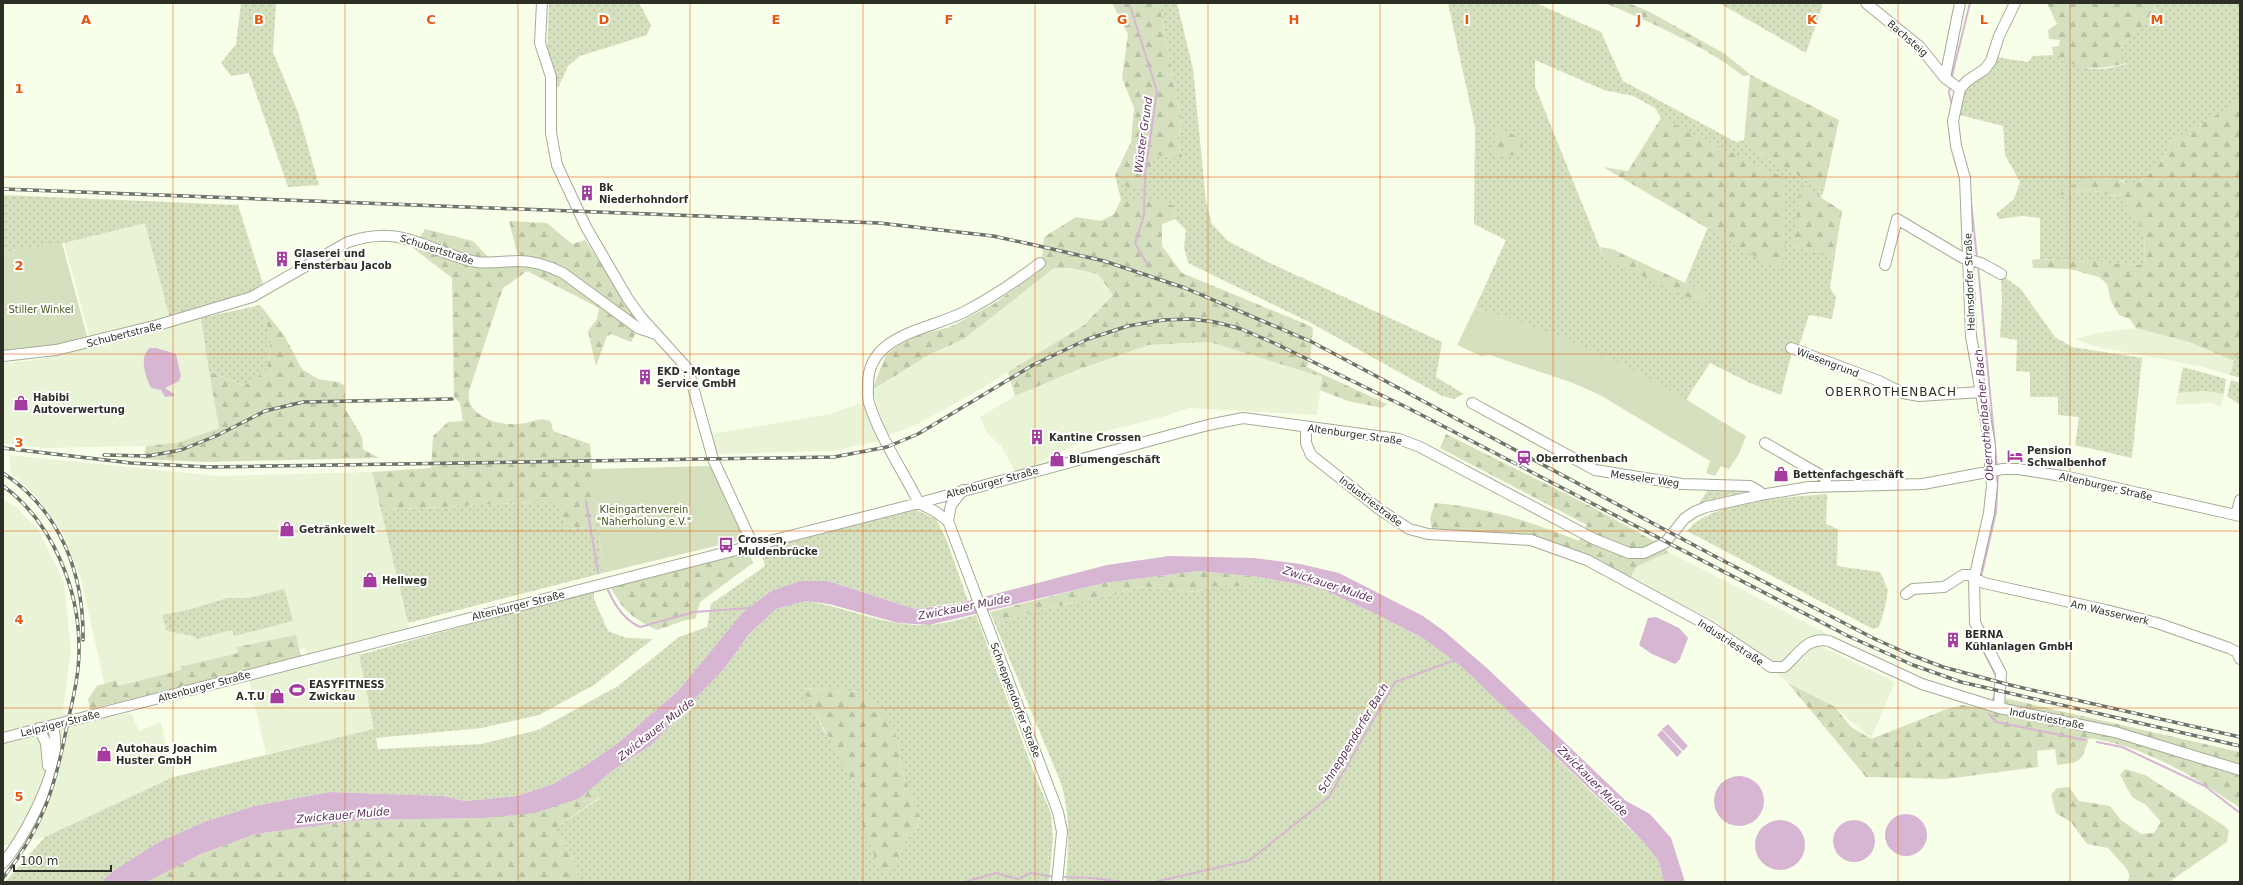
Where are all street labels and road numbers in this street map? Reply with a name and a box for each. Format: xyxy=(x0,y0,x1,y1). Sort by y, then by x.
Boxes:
street label: Bachsteig xyxy=(1885,18,1930,59)
street label: Schubertstraße xyxy=(399,232,475,267)
street label: Helmsdorfer Straße xyxy=(1962,233,1977,331)
street label: Schubertstraße xyxy=(85,320,163,349)
street label: Wiesengrund xyxy=(1795,346,1860,379)
street label: Altenburger Straße xyxy=(1307,422,1403,447)
street label: Altenburger Straße xyxy=(945,465,1040,500)
street label: Messeler Weg xyxy=(1610,468,1680,489)
street label: Altenburger Straße xyxy=(2058,470,2154,503)
street label: Industriestraße xyxy=(1337,474,1404,529)
street label: Altenburger Straße xyxy=(471,589,566,622)
street label: Am Wasserwerk xyxy=(2070,598,2150,627)
street label: Industriestraße xyxy=(1696,617,1766,668)
street label: Schneppendorfer Straße xyxy=(988,641,1043,759)
street label: Altenburger Straße xyxy=(157,669,252,704)
street label: Industriestraße xyxy=(2009,706,2085,731)
street label: Leipziger Straße xyxy=(19,708,101,739)

